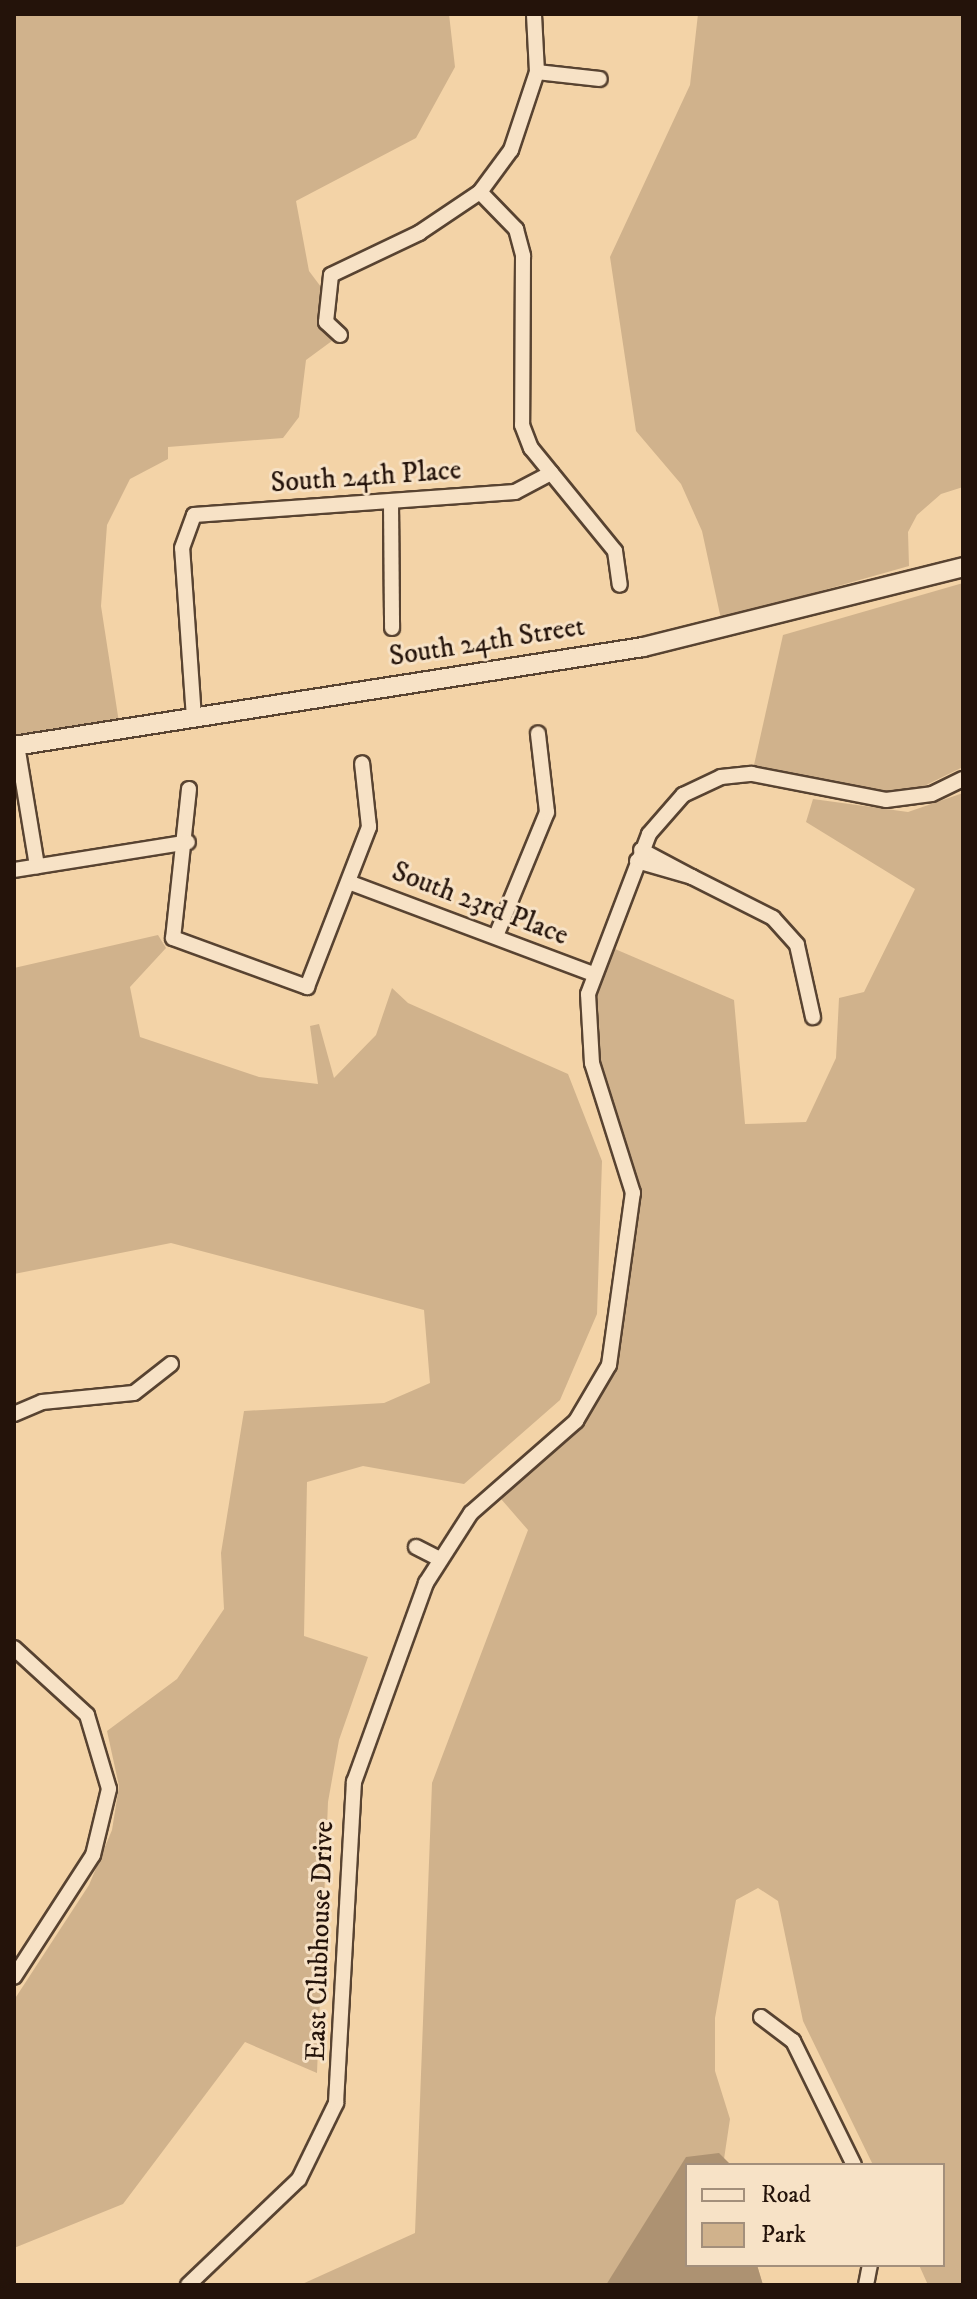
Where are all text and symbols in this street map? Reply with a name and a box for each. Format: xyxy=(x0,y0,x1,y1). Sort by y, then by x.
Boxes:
street label: South 24th Place xyxy=(270,454,462,500)
street label: South 24th Street xyxy=(387,610,587,674)
street label: South 23rd Place xyxy=(387,855,573,953)
street label: East Clubhouse Drive xyxy=(299,1820,341,2062)
legend xyxy=(685,2163,945,2267)
text: Road xyxy=(761,2180,811,2210)
text: Park xyxy=(761,2220,806,2250)

